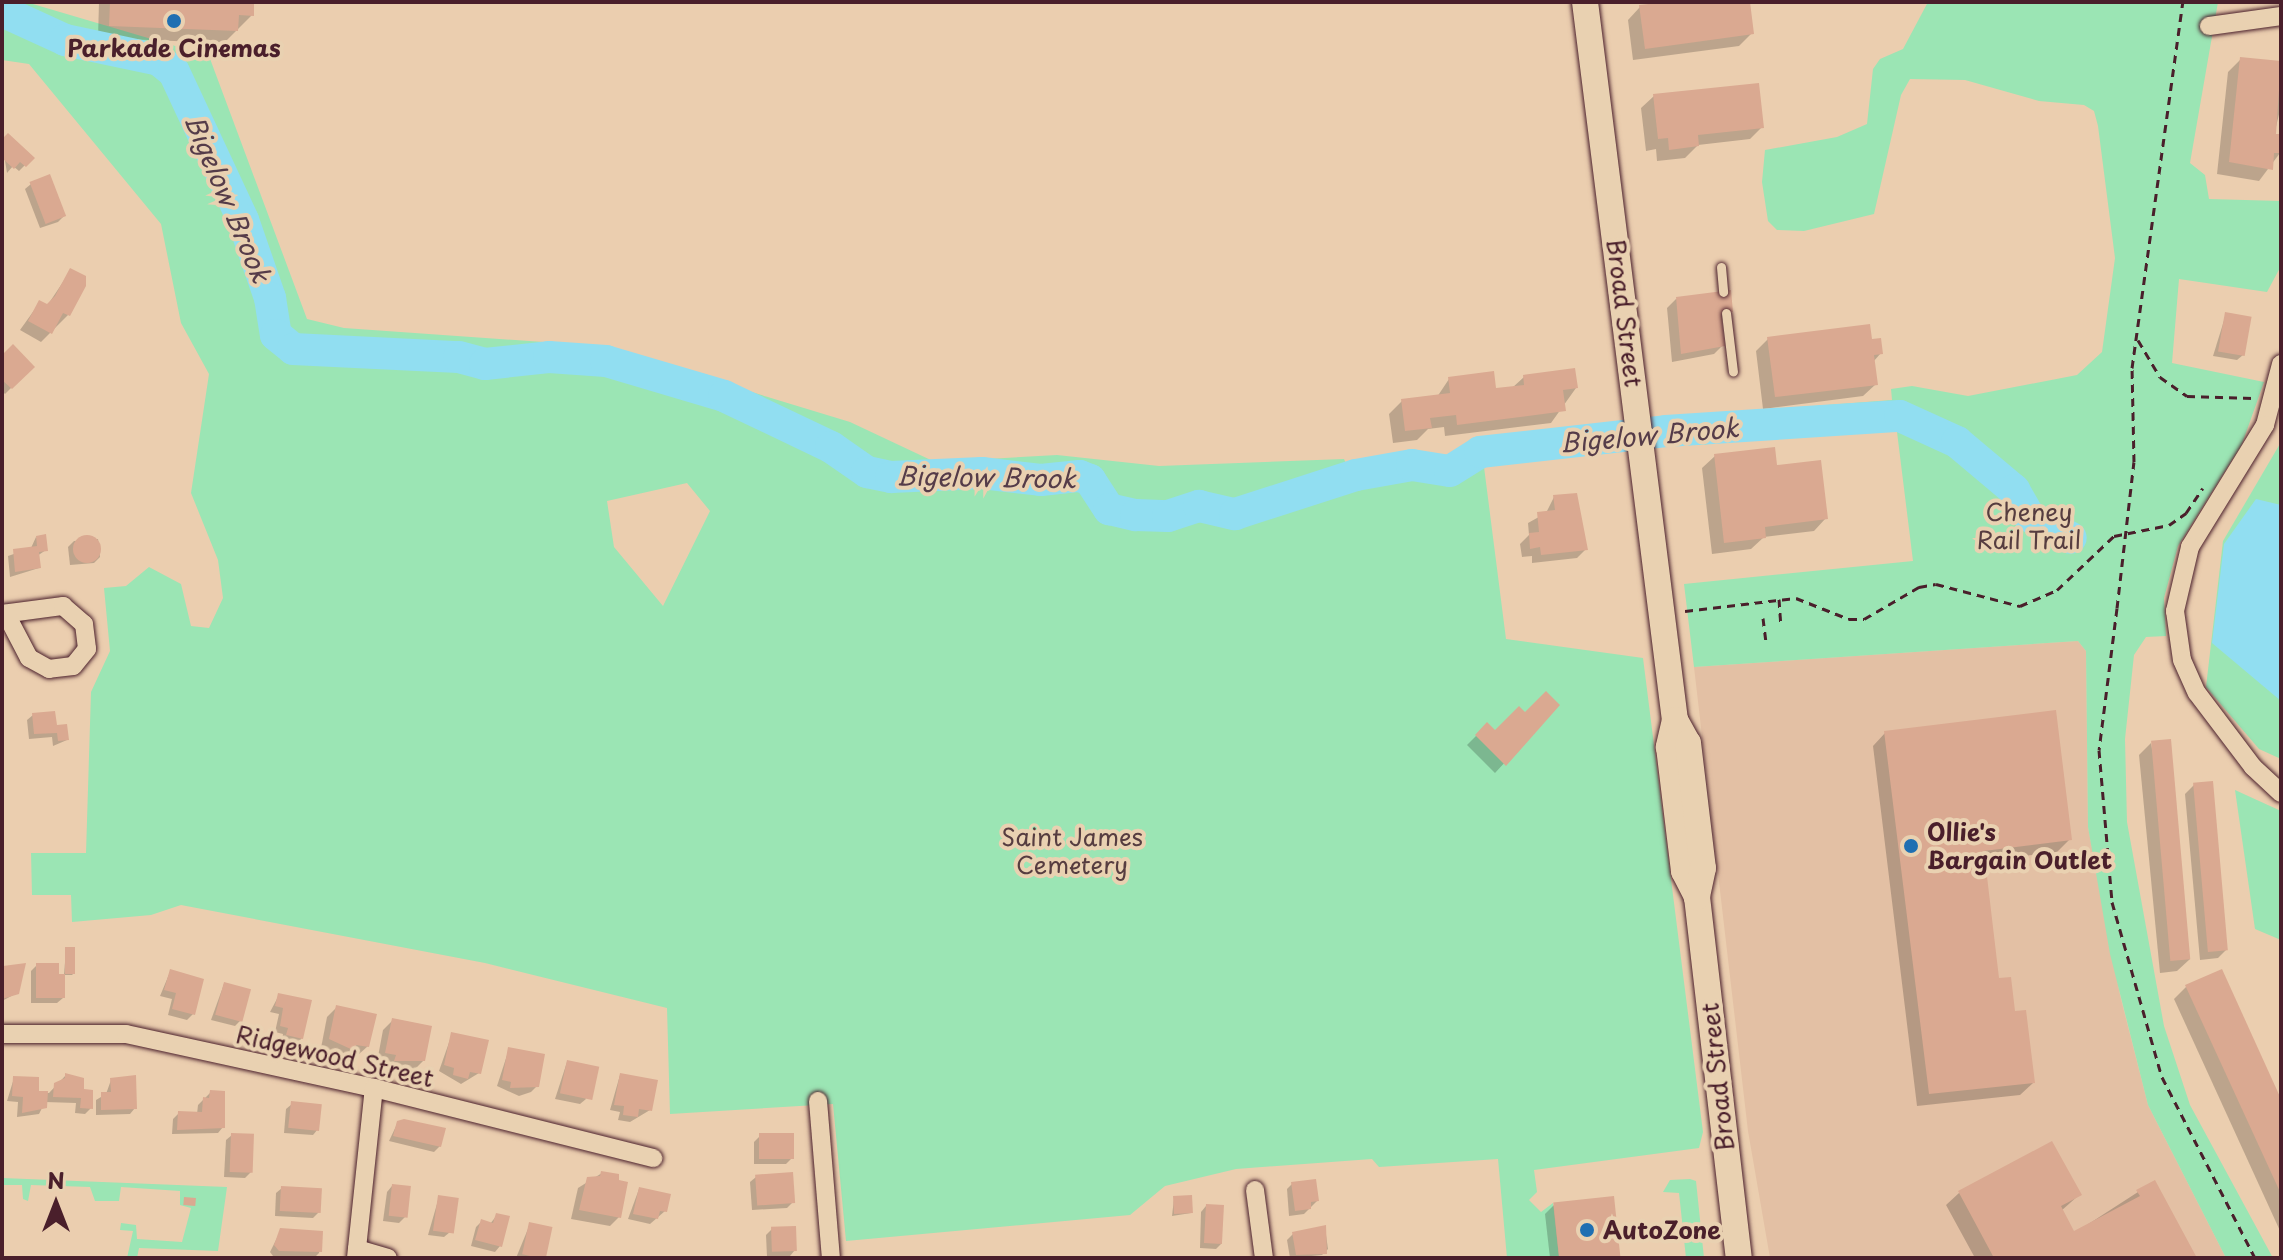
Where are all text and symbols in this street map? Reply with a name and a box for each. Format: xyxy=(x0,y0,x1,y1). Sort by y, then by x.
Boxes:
marker: Parkade Cinemas xyxy=(165,12,183,30)
place label: Parkade Cinemas xyxy=(67,34,281,62)
water label: Bigelow Brook xyxy=(179,109,277,287)
street label: Broad Street xyxy=(1602,238,1648,388)
water label: Bigelow Brook xyxy=(1558,412,1740,458)
water label: Bigelow Brook xyxy=(896,460,1076,494)
park label: Cheney Rail Trail xyxy=(1976,498,2082,554)
place label: Ollie's Bargain Outlet xyxy=(1927,818,2111,874)
park label: Saint James Cemetery xyxy=(1001,823,1143,879)
marker: Ollie's Bargain Outlet xyxy=(1902,837,1920,855)
street label: Broad Street xyxy=(1695,1002,1739,1152)
street label: Ridgewood Street xyxy=(234,1019,436,1093)
text: N xyxy=(47,1163,65,1196)
north arrow xyxy=(16,1164,96,1244)
place label: AutoZone xyxy=(1603,1216,1721,1244)
marker: AutoZone xyxy=(1578,1221,1596,1239)

